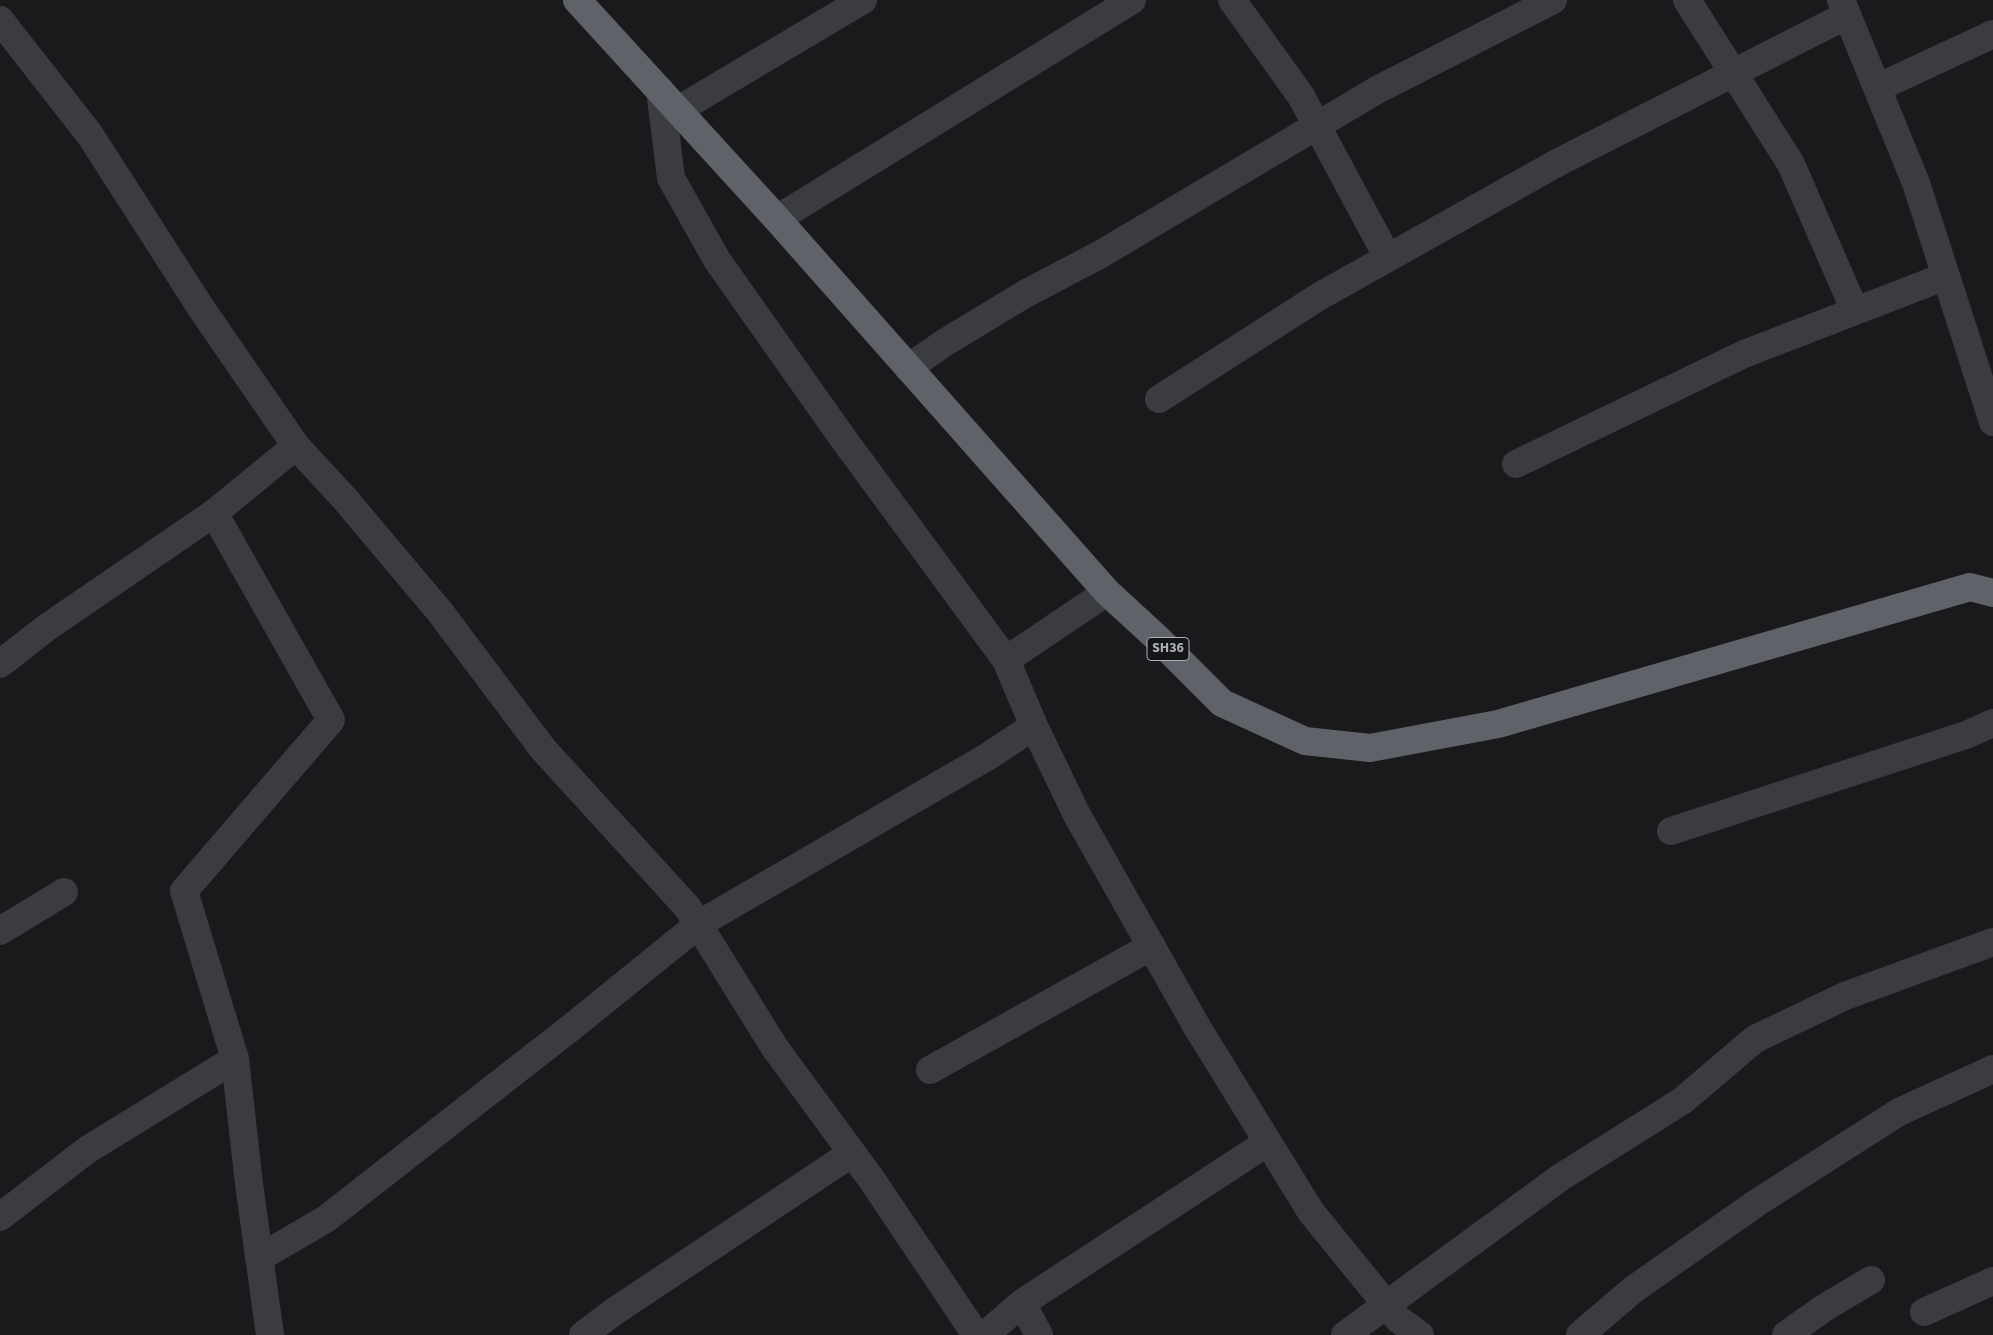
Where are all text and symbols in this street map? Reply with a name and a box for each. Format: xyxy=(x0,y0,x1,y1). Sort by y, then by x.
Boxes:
road number: SH36 xyxy=(1147,638,1189,661)

